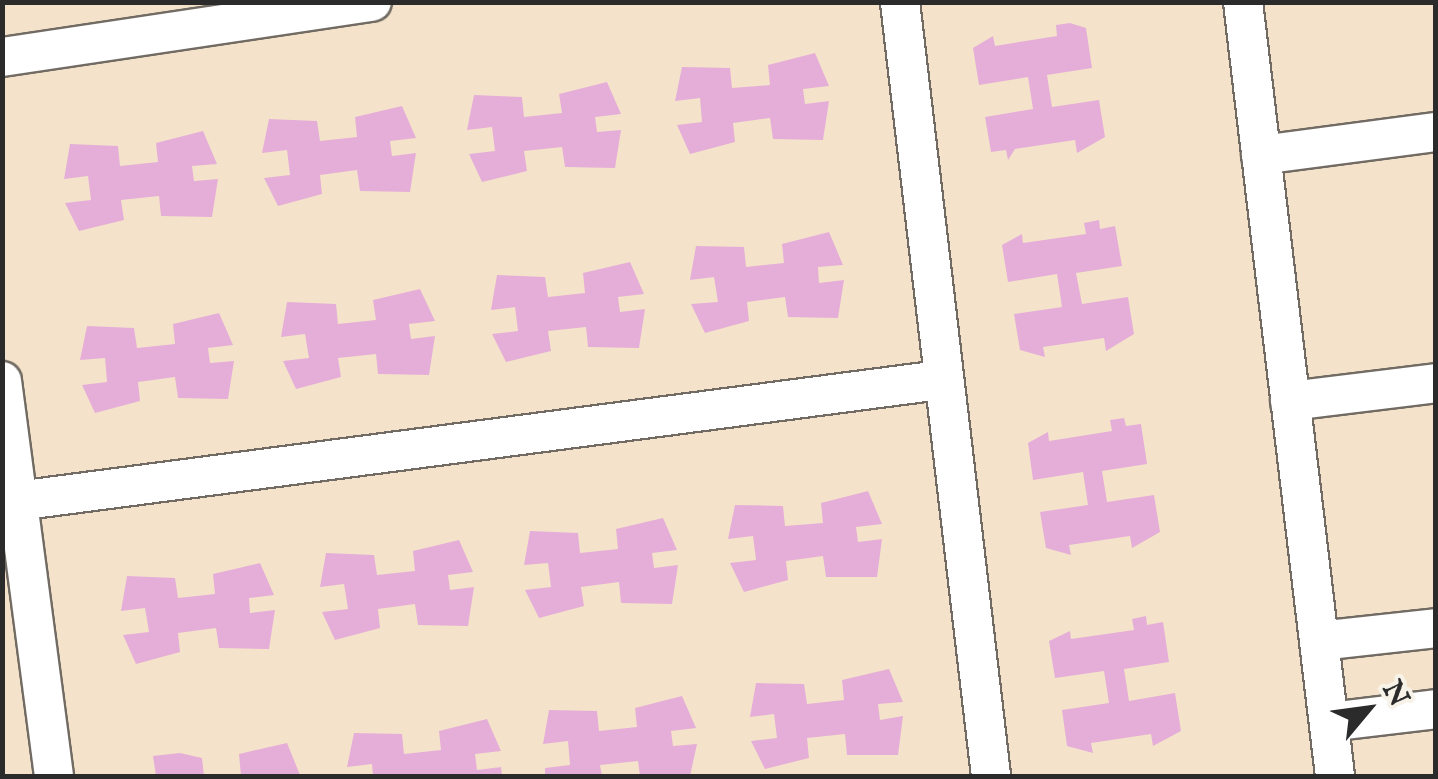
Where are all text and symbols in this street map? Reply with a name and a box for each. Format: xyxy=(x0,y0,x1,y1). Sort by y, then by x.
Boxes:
north arrow xyxy=(1318,659,1418,759)
text: N xyxy=(1373,675,1416,713)

